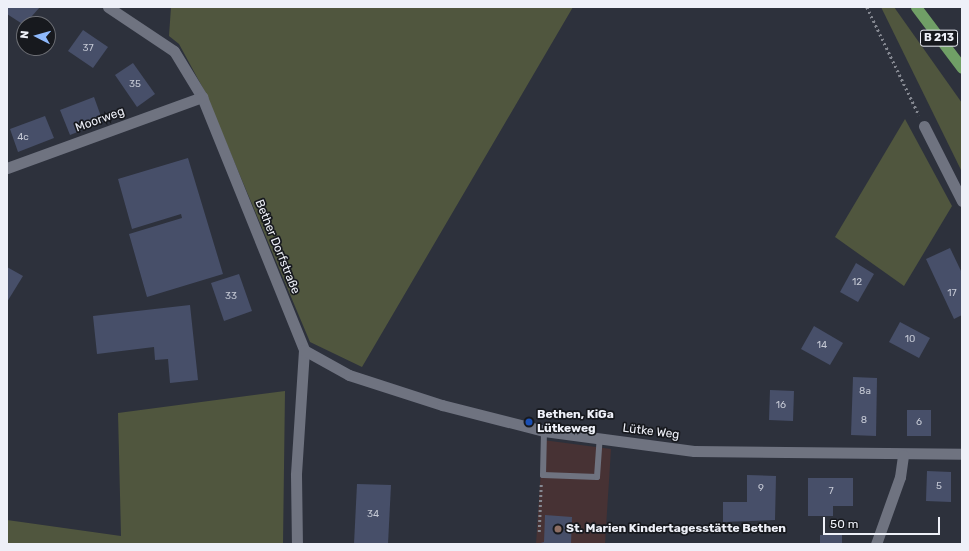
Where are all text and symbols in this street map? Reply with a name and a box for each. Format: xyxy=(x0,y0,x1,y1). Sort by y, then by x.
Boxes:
north arrow xyxy=(16,16,56,56)
road number: B 213 xyxy=(920,29,958,47)
text: N xyxy=(18,30,31,39)
house number: 37 xyxy=(82,43,94,55)
house number: 35 xyxy=(129,79,141,91)
street label: Moorweg xyxy=(73,104,127,136)
house number: 4c xyxy=(17,132,29,144)
street label: Bether Dorfstraße xyxy=(251,198,303,296)
house number: 12 xyxy=(852,277,862,289)
house number: 17 xyxy=(947,288,957,300)
house number: 33 xyxy=(225,291,237,303)
house number: 10 xyxy=(905,334,915,346)
house number: 14 xyxy=(817,340,827,352)
house number: 8a xyxy=(859,386,871,398)
house number: 16 xyxy=(776,400,786,412)
place label: Bethen, KiGa Lütkeweg xyxy=(537,408,614,436)
house number: 8 xyxy=(861,415,867,427)
marker: Bethen, KiGa Lütkeweg xyxy=(524,417,534,427)
house number: 6 xyxy=(916,417,922,429)
street label: Lütke Weg xyxy=(622,421,680,443)
house number: 5 xyxy=(936,481,942,493)
house number: 9 xyxy=(758,483,764,495)
house number: 7 xyxy=(828,486,834,498)
house number: 34 xyxy=(367,509,379,521)
scale bar xyxy=(825,509,942,535)
text: 50 m xyxy=(830,517,858,531)
place label: St. Marien Kindertagesstätte Bethen xyxy=(566,522,786,536)
marker: St. Marien Kindertagesstätte Bethen xyxy=(553,524,563,534)

